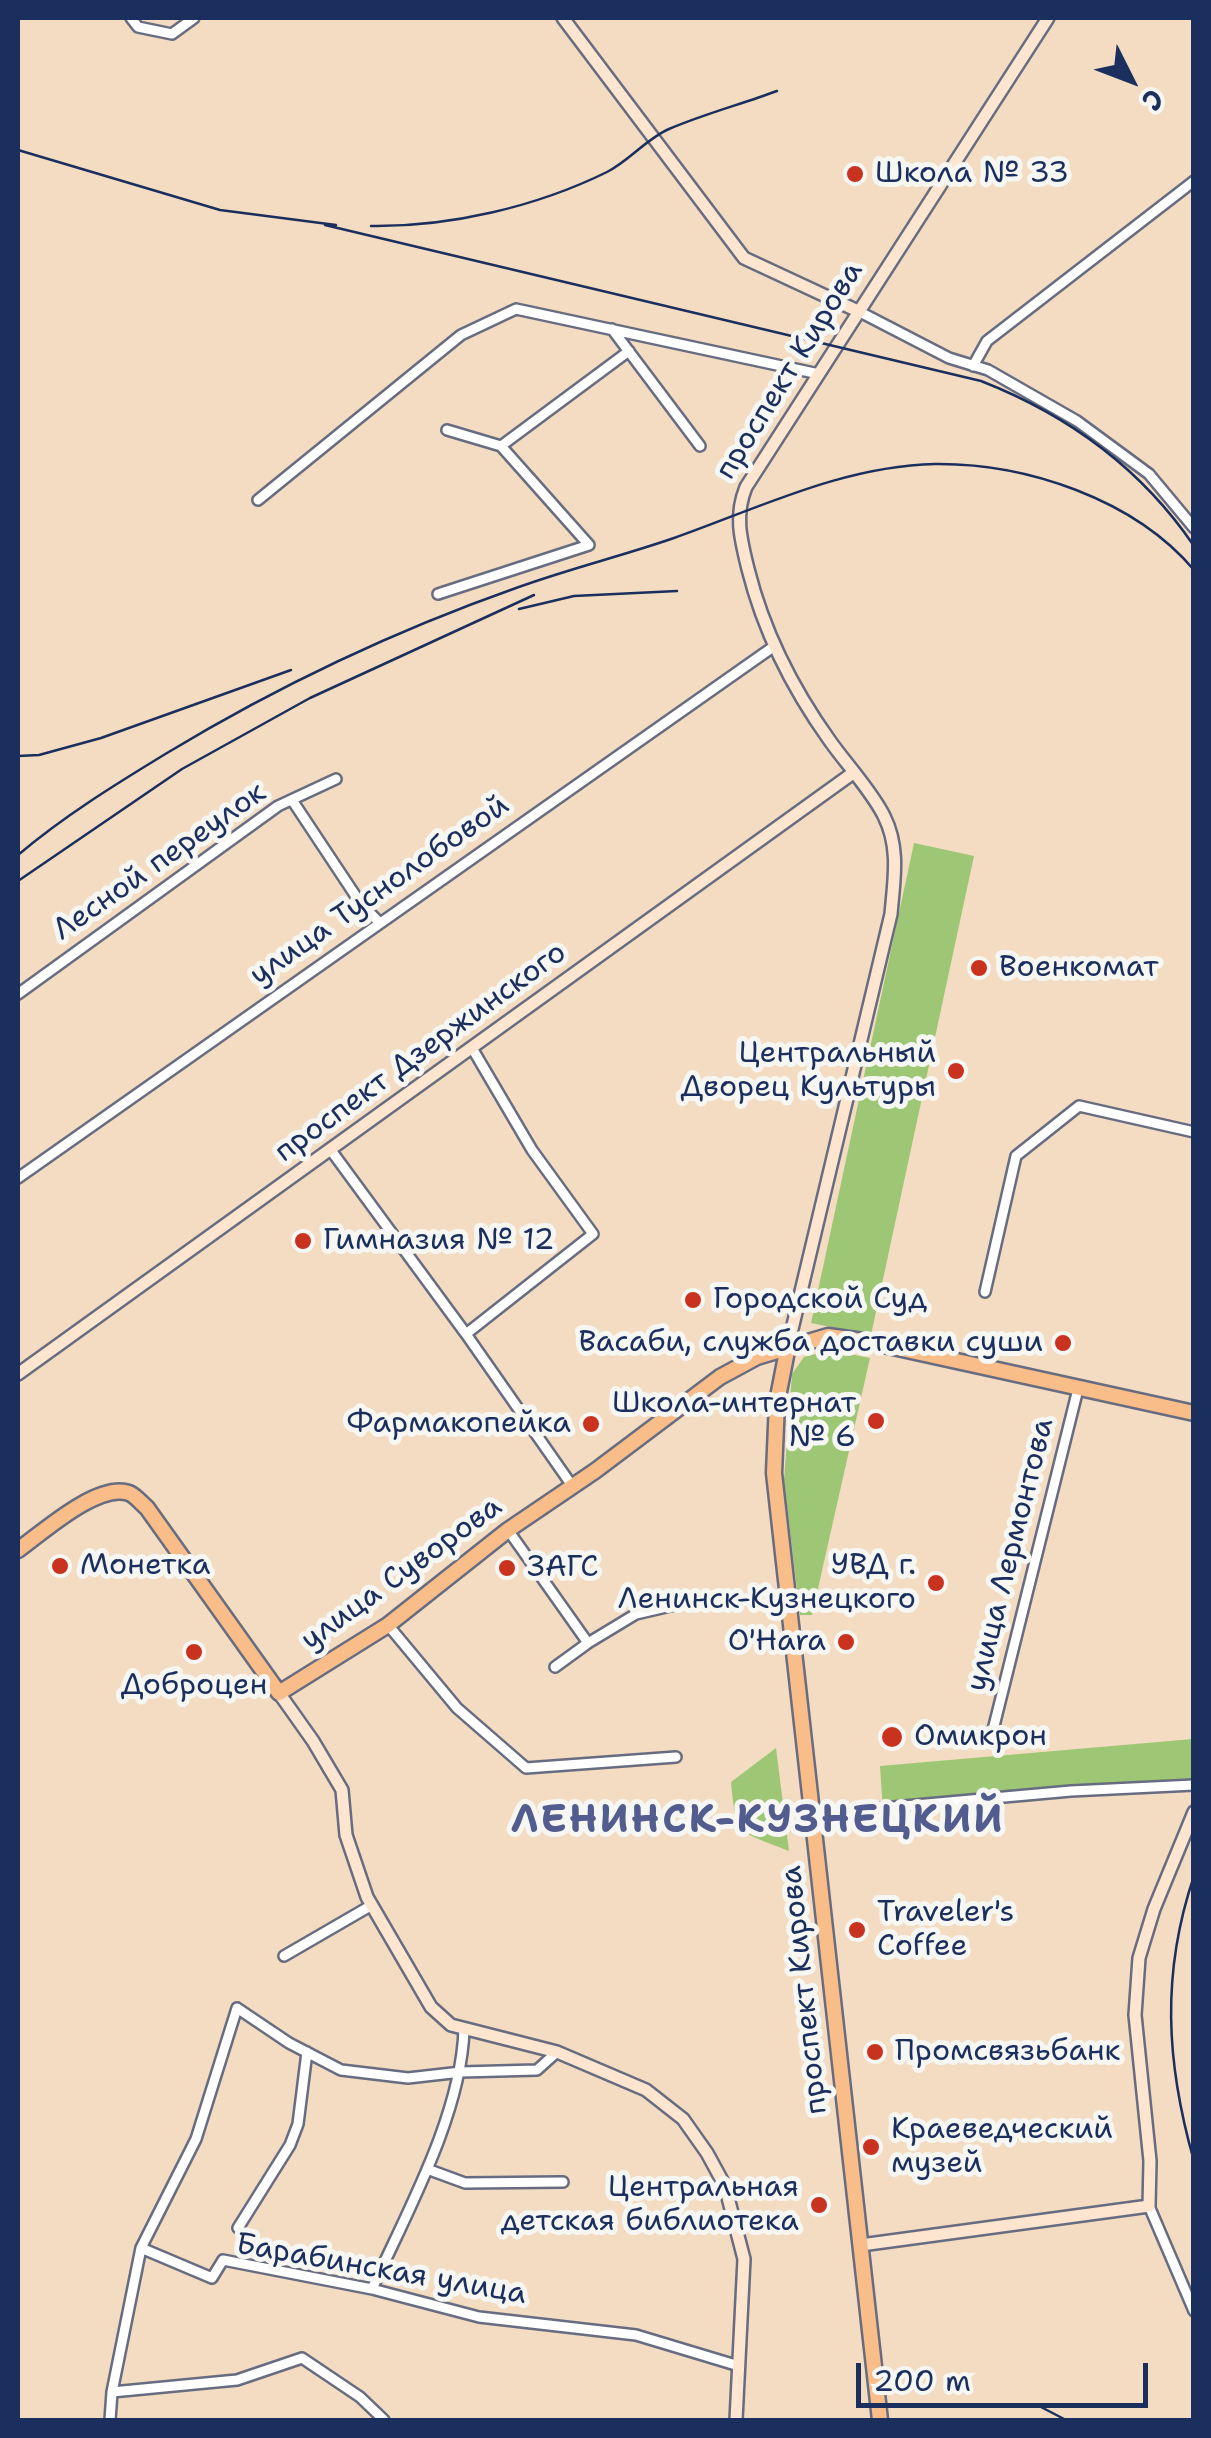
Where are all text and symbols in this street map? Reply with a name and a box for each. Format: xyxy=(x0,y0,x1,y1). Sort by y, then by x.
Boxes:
north arrow xyxy=(1081,30,1181,130)
text: С xyxy=(1133,81,1173,119)
place label: Школа № 33 xyxy=(875,156,1069,192)
marker: Школа № 33 xyxy=(844,163,866,185)
street label: проспект Кирова xyxy=(709,256,871,486)
street label: Лесной переулок xyxy=(47,775,273,949)
street label: улица Туснолобовой xyxy=(244,788,516,994)
street label: проспект Дзержинского xyxy=(268,935,574,1171)
place label: Военкомат xyxy=(999,950,1158,986)
marker: Военкомат xyxy=(968,957,990,979)
place label: Центральный Дворец Культуры xyxy=(681,1036,936,1106)
marker: Центральный Дворец Культуры xyxy=(945,1060,967,1082)
place label: Гимназия № 12 xyxy=(323,1223,554,1259)
marker: Гимназия № 12 xyxy=(292,1230,314,1252)
place label: Городской Суд xyxy=(713,1282,927,1318)
marker: Городской Суд xyxy=(682,1289,704,1311)
place label: Васаби, служба доставки суши xyxy=(578,1325,1043,1361)
marker: Васаби, служба доставки суши xyxy=(1052,1332,1074,1354)
place label: Школа-интернат № 6 xyxy=(612,1386,856,1456)
place label: Фармакопейка xyxy=(347,1406,571,1442)
marker: Школа-интернат № 6 xyxy=(865,1410,887,1432)
marker: Фармакопейка xyxy=(580,1413,602,1435)
street label: улица Лермонтова xyxy=(960,1415,1062,1695)
street label: улица Суворова xyxy=(295,1489,509,1659)
place label: Монетка xyxy=(80,1548,210,1584)
place label: УВД г. Ленинск-Кузнецкого xyxy=(618,1548,916,1618)
place label: ЗАГС xyxy=(527,1550,599,1586)
marker: Монетка xyxy=(49,1555,71,1577)
marker: ЗАГС xyxy=(496,1557,518,1579)
marker: УВД г. Ленинск-Кузнецкого xyxy=(925,1572,947,1594)
place label: O'Hara xyxy=(728,1624,826,1660)
marker: O'Hara xyxy=(835,1631,857,1653)
marker: Доброцен xyxy=(183,1641,205,1663)
place label: Доброцен xyxy=(121,1668,267,1704)
place label: Омикрон xyxy=(914,1719,1047,1755)
marker: Омикрон xyxy=(879,1724,905,1750)
district label: ЛЕНИНСК-КУЗНЕЦКИЙ xyxy=(511,1798,1005,1846)
street label: проспект Кирова xyxy=(774,1864,836,2116)
place label: Traveler's Coffee xyxy=(877,1895,1014,1966)
marker: Traveler's Coffee xyxy=(846,1919,868,1941)
place label: Промсвязьбанк xyxy=(895,2034,1121,2070)
marker: Промсвязьбанк xyxy=(864,2041,886,2063)
place label: Краеведческий музей xyxy=(891,2112,1113,2182)
marker: Краеведческий музей xyxy=(860,2136,882,2158)
place label: Центральная детская библиотека xyxy=(501,2170,799,2240)
marker: Центральная детская библиотека xyxy=(808,2194,830,2216)
street label: Барабинская улица xyxy=(233,2227,529,2313)
scale bar xyxy=(861,2343,1154,2405)
text: 200 m xyxy=(873,2360,971,2401)

